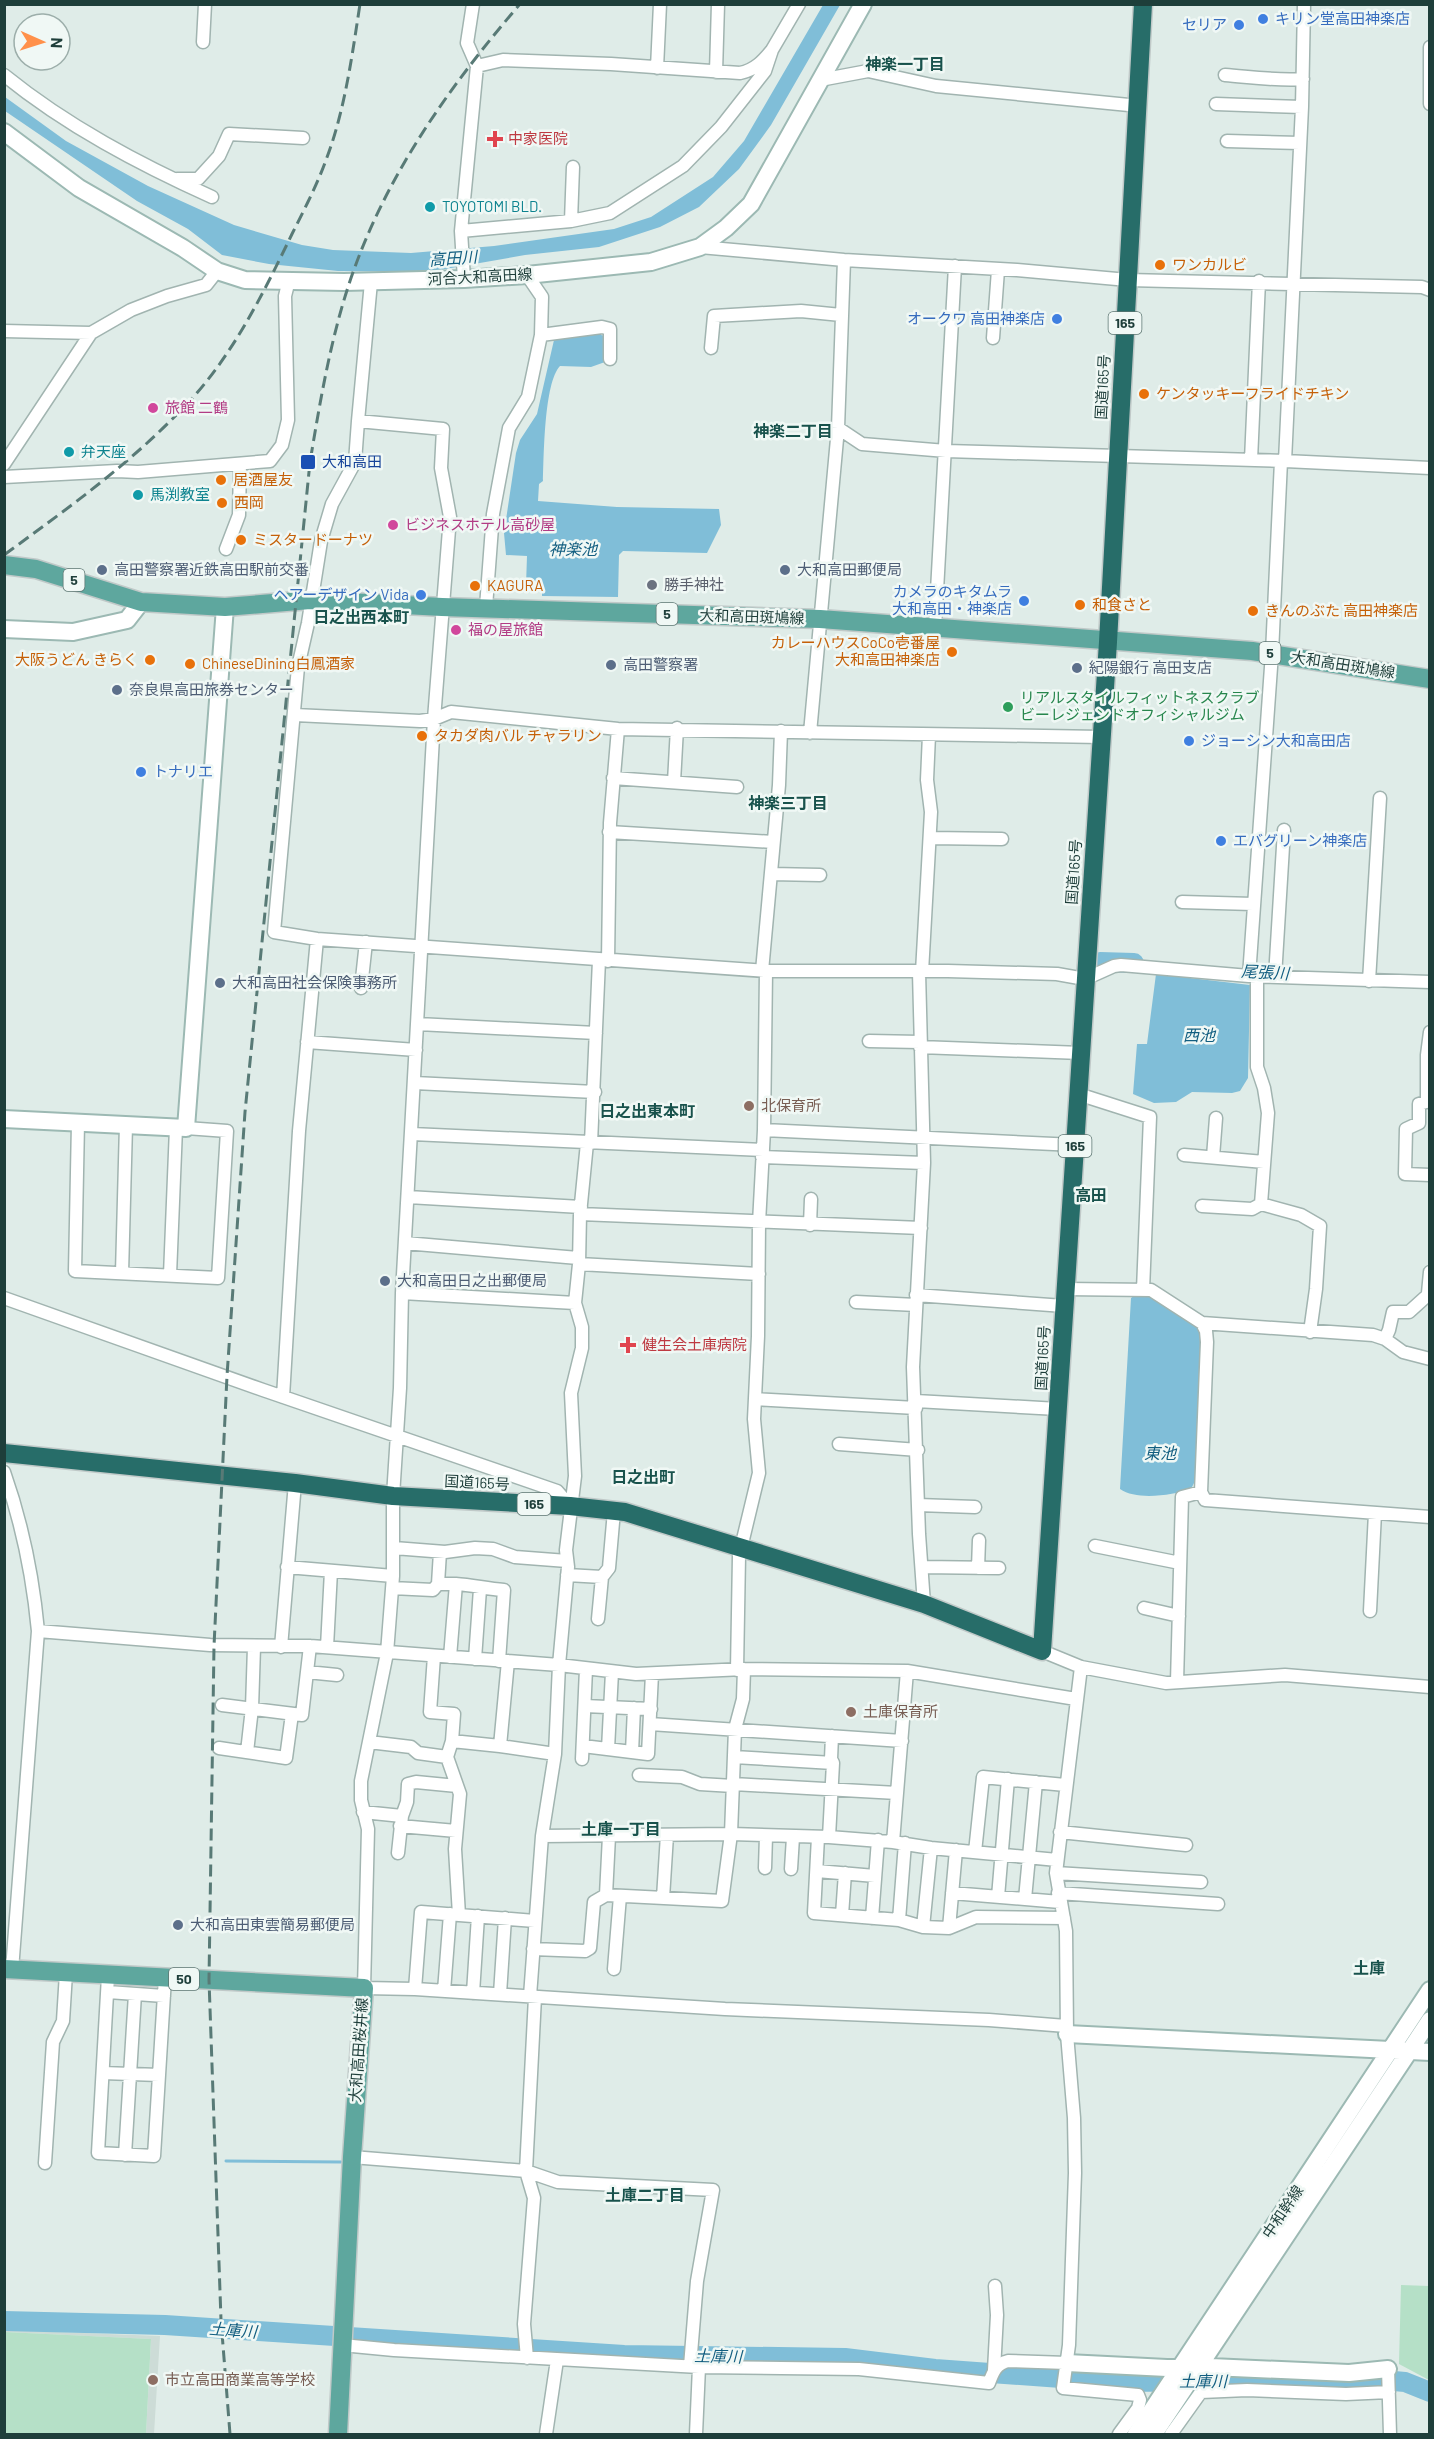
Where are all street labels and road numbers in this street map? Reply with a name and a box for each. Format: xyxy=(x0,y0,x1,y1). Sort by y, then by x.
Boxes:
street label: 河合大和高田線 xyxy=(427,264,533,288)
road number: 165 xyxy=(1108,312,1142,334)
street label: 国道165号 xyxy=(1091,354,1113,420)
road number: 5 xyxy=(64,569,84,591)
road number: 5 xyxy=(656,603,678,625)
street label: 大和高田斑鳩線 xyxy=(699,605,805,627)
road number: 5 xyxy=(1260,642,1280,664)
street label: 大和高田斑鳩線 xyxy=(1290,647,1396,681)
street label: 国道165号 xyxy=(1062,839,1084,905)
road number: 165 xyxy=(1058,1135,1092,1157)
street label: 国道165号 xyxy=(1031,1325,1053,1391)
street label: 国道165号 xyxy=(444,1471,510,1493)
road number: 165 xyxy=(518,1493,550,1515)
road number: 50 xyxy=(169,1968,199,1990)
street label: 大和高田桜井線 xyxy=(345,1997,371,2103)
street label: 中和幹線 xyxy=(1258,2182,1306,2241)

